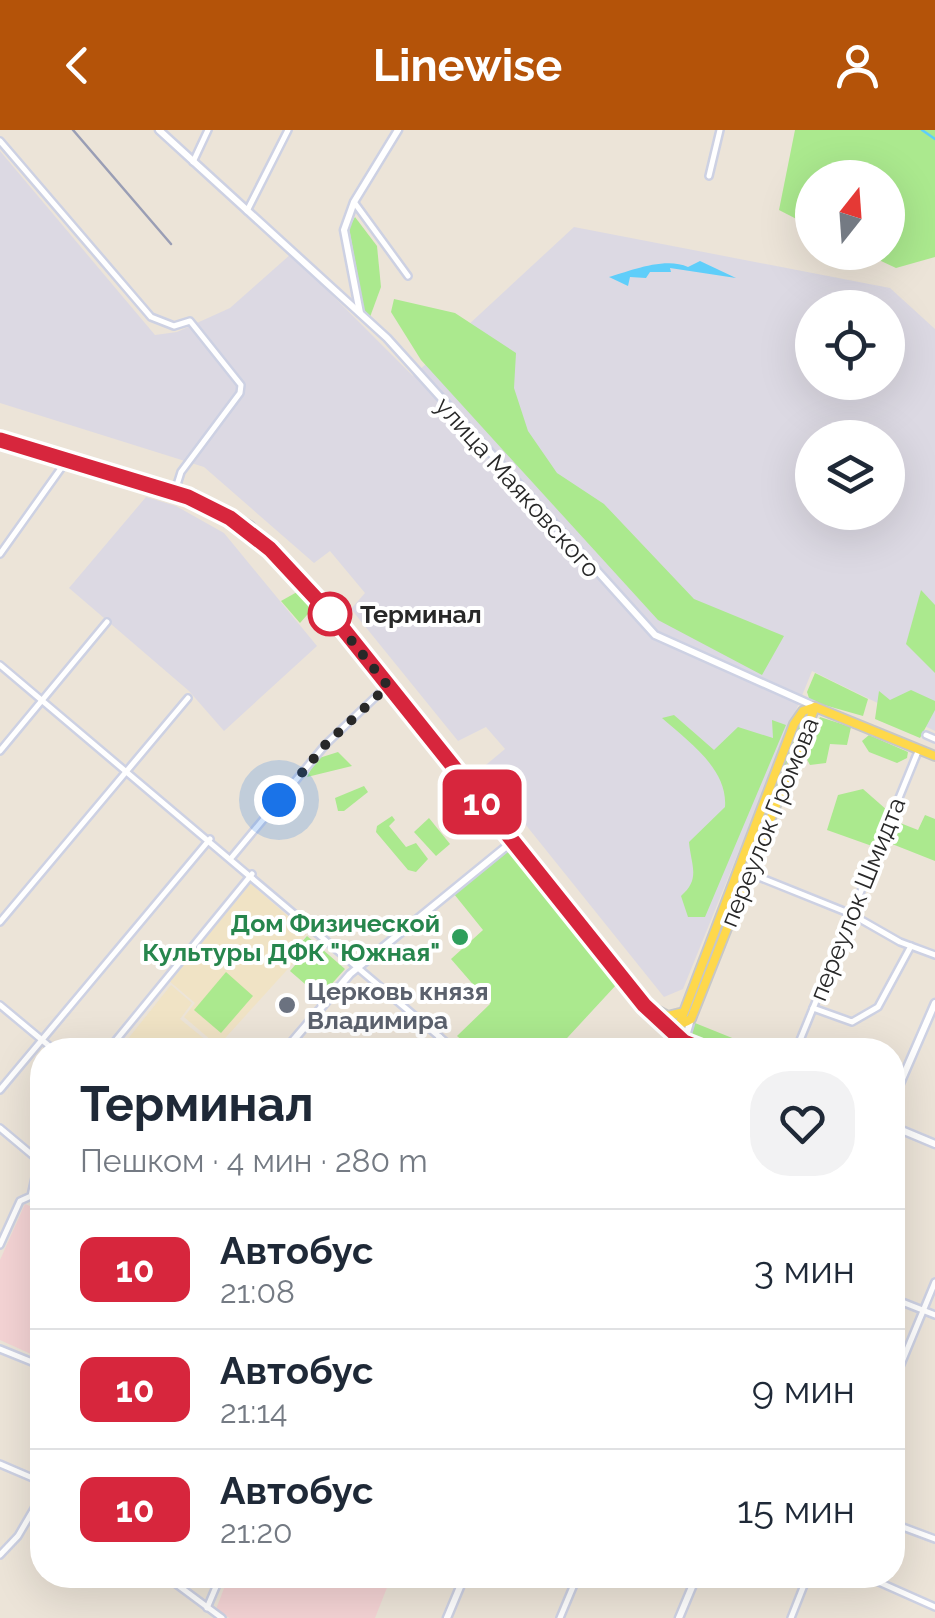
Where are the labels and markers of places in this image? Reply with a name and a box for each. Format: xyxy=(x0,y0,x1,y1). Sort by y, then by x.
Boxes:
marker: Терминал xyxy=(309,593,351,635)
place label: Терминал xyxy=(360,599,482,629)
place label: Дом Физической Культуры ДФК "Южная" xyxy=(142,908,440,967)
marker: Дом Физической Культуры ДФК "Южная" xyxy=(449,926,471,948)
place label: Церковь князя Владимира xyxy=(307,976,489,1035)
marker: Церковь князя Владимира xyxy=(276,994,298,1016)

